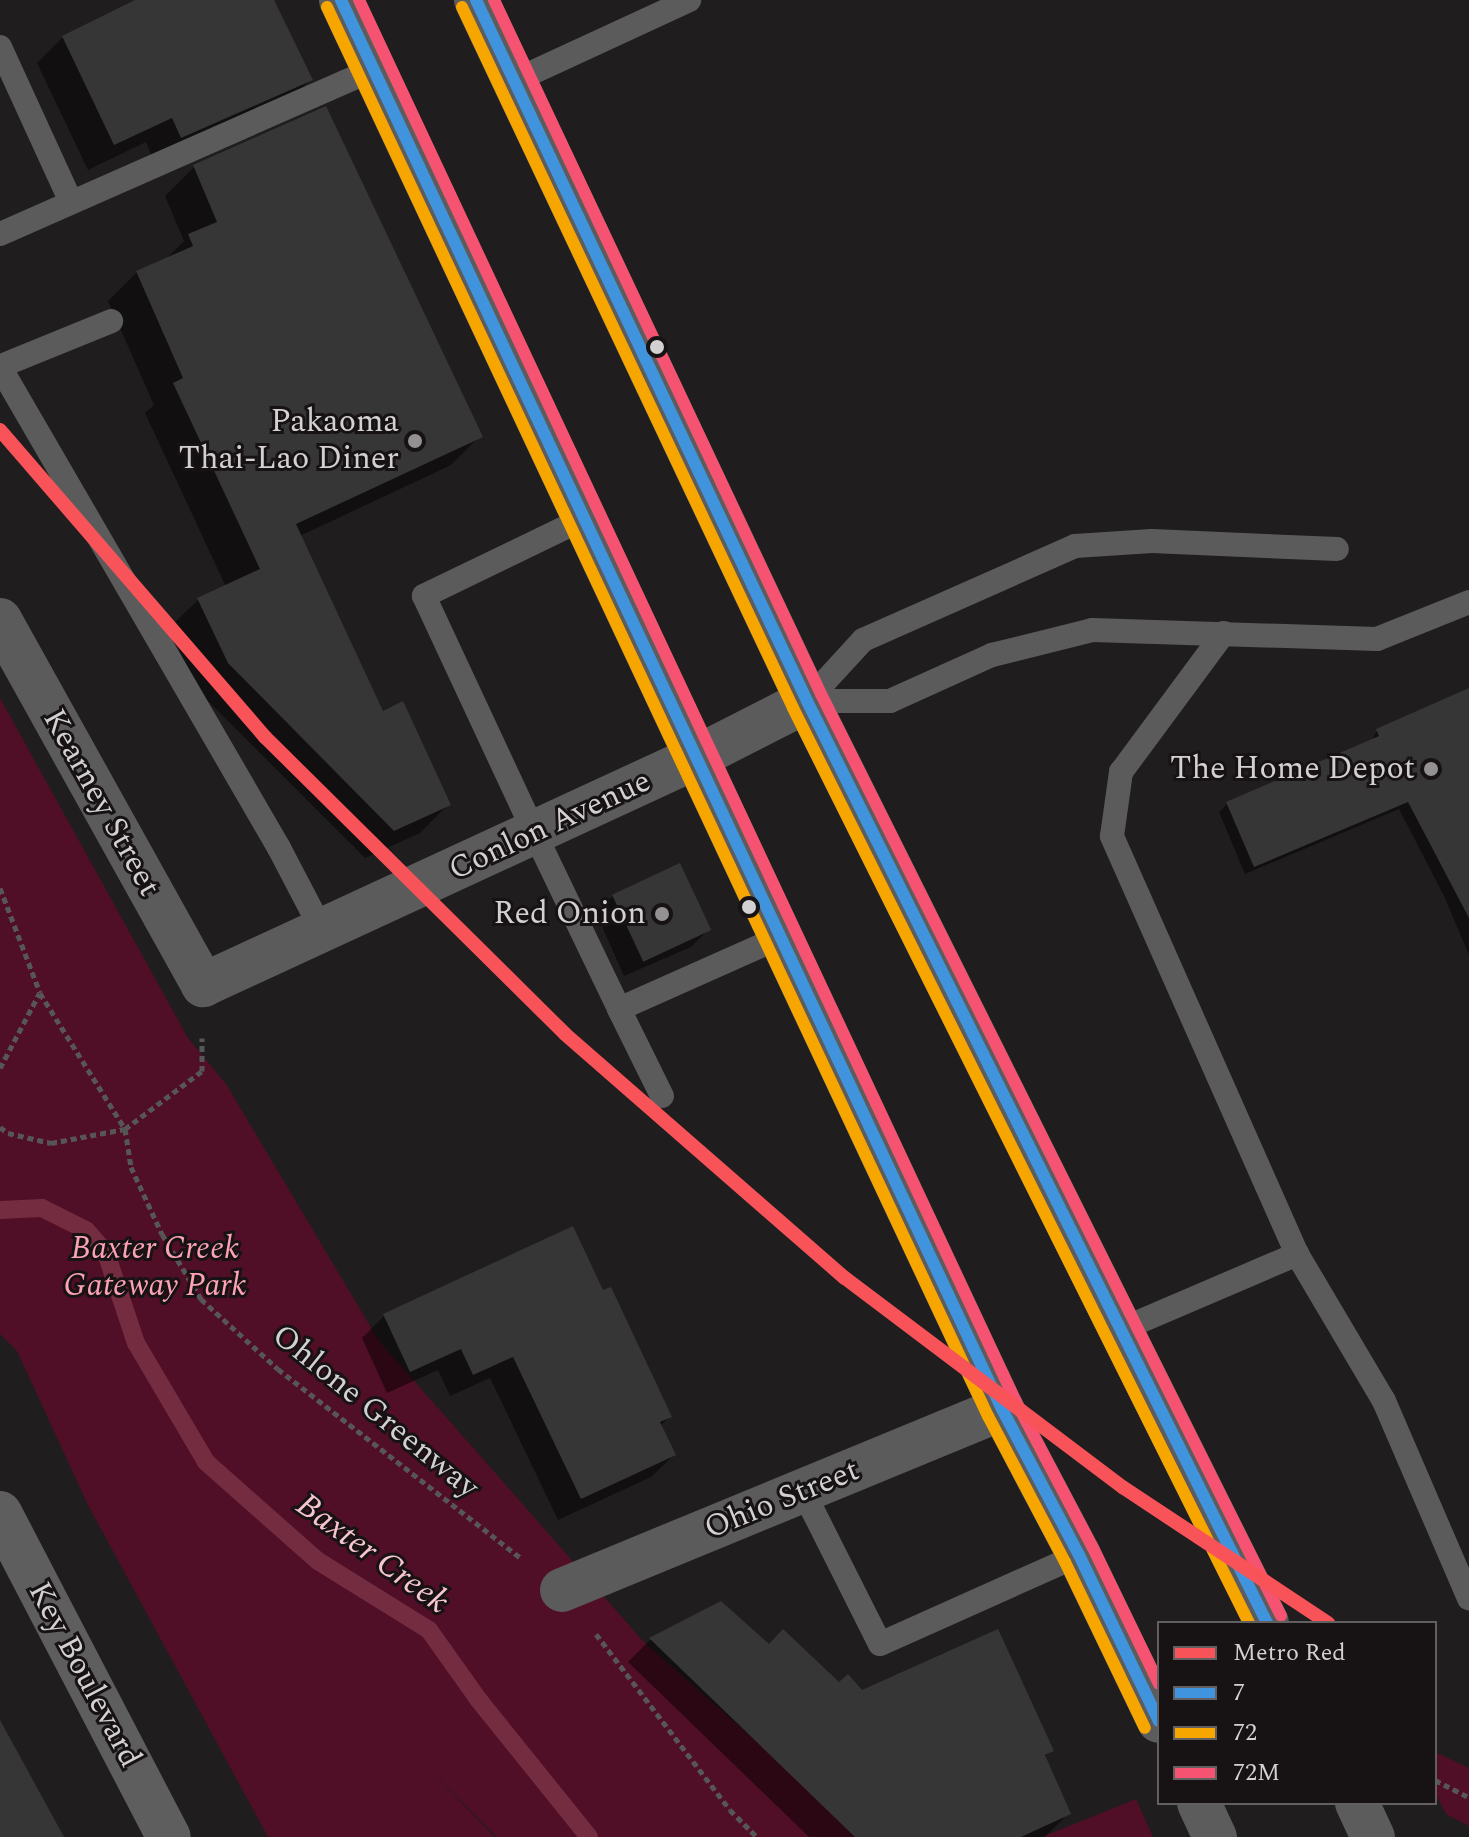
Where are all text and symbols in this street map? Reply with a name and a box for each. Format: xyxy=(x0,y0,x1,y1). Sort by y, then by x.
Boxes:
unlabelled marker xyxy=(649,339,665,355)
place label: Pakaoma Thai-Lao Diner xyxy=(179,404,399,479)
marker: Pakaoma Thai-Lao Diner xyxy=(406,432,424,450)
street label: Kearney Street xyxy=(34,703,168,903)
place label: The Home Depot xyxy=(1170,750,1415,788)
marker: The Home Depot xyxy=(1422,760,1440,778)
street label: Conlon Avenue xyxy=(443,763,657,889)
place label: Red Onion xyxy=(493,895,646,933)
unlabelled marker xyxy=(741,899,757,915)
marker: Red Onion xyxy=(653,905,671,923)
park label: Baxter Creek Gateway Park xyxy=(63,1231,247,1306)
street label: Ohlone Greenway xyxy=(264,1317,486,1507)
street label: Ohio Street xyxy=(699,1452,865,1548)
water label: Baxter Creek xyxy=(288,1485,456,1623)
street label: Key Boulevard xyxy=(19,1576,149,1774)
legend xyxy=(1157,1621,1437,1805)
text: Metro Red xyxy=(1233,1635,1346,1671)
text: 7 xyxy=(1233,1675,1245,1711)
text: 72 xyxy=(1233,1715,1257,1751)
text: 72M xyxy=(1233,1755,1280,1791)

